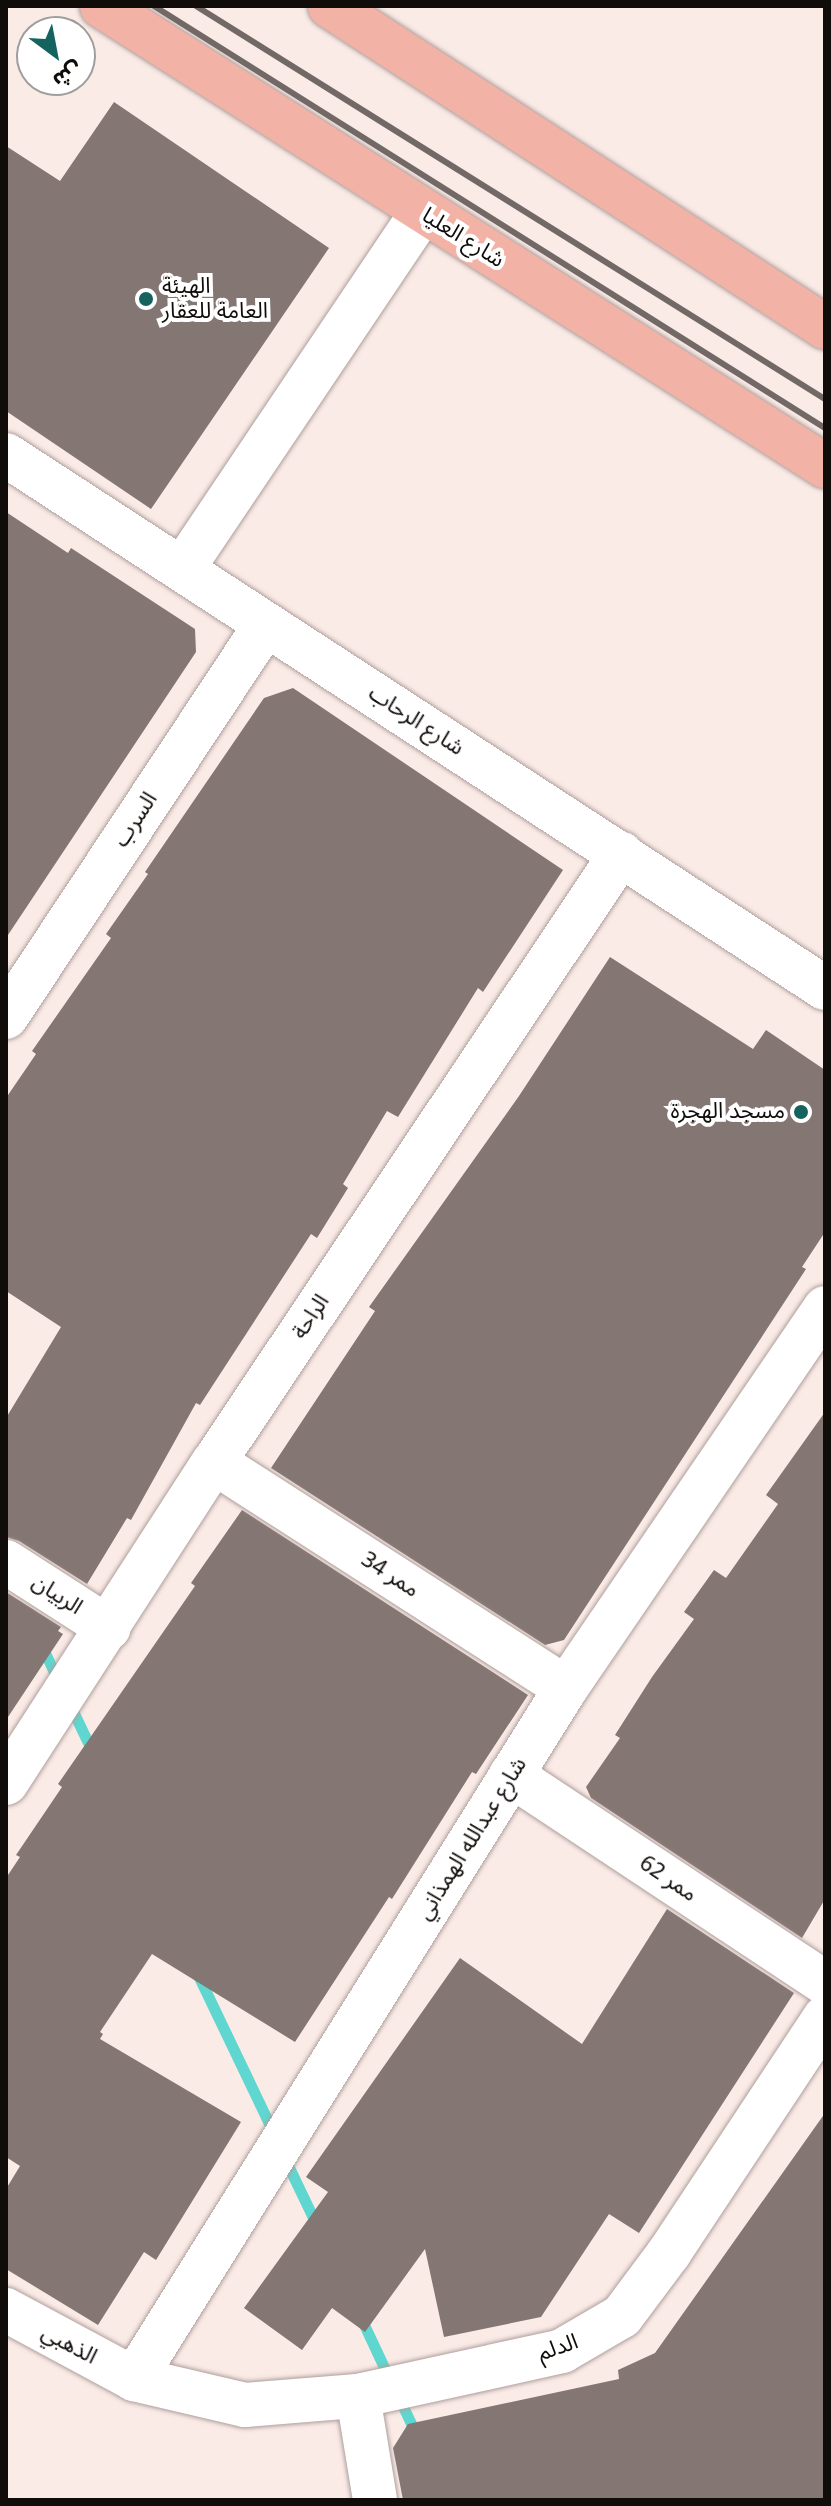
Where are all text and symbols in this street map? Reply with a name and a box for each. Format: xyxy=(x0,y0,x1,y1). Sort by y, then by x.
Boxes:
north arrow xyxy=(16,16,96,96)
text: ش xyxy=(43,47,93,102)
street label: شارع العليا xyxy=(417,202,509,274)
place label: الهيئة العامة للعقار xyxy=(162,273,268,324)
marker: الهيئة العامة للعقار xyxy=(137,290,155,308)
street label: شارع الرحاب xyxy=(363,680,469,762)
street label: السرب xyxy=(109,788,163,852)
place label: مسجد الهجرة xyxy=(670,1099,785,1125)
marker: مسجد الهجرة xyxy=(792,1103,810,1121)
street label: الراحة xyxy=(287,1290,335,1344)
street label: ممر 34 xyxy=(356,1547,424,1603)
street label: الربيان xyxy=(27,1569,87,1621)
street label: شارع عبدالله الهمذاني xyxy=(411,1753,533,1925)
street label: ممر 62 xyxy=(634,1850,702,1908)
street label: الذهبي xyxy=(37,2319,101,2371)
street label: الدلم xyxy=(534,2329,582,2367)

